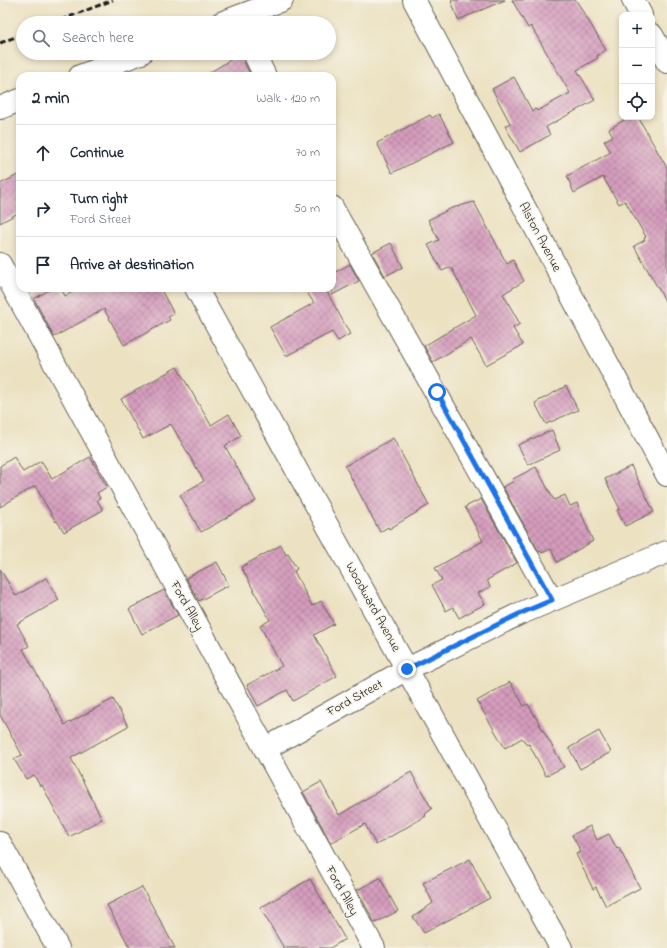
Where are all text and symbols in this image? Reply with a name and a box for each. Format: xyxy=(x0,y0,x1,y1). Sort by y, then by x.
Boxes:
map controls xyxy=(619,12,655,120)
button: + xyxy=(619,12,655,48)
search box xyxy=(16,16,336,60)
icon: search xyxy=(30,27,52,49)
text: Search here xyxy=(62,27,134,49)
button: − xyxy=(619,48,655,84)
button: locate xyxy=(619,84,655,120)
text: 2 min xyxy=(32,86,69,111)
text: Walk · 120 m xyxy=(256,89,320,108)
icon: ahead xyxy=(32,142,54,164)
text: Continue xyxy=(70,142,124,164)
text: 70 m xyxy=(296,143,320,162)
text: Turn right xyxy=(70,188,128,210)
icon: right xyxy=(32,198,54,220)
text: 50 m xyxy=(294,199,320,218)
street label: Alston Avenue xyxy=(514,199,566,275)
text: Ford Street xyxy=(70,210,131,229)
icon: arrive xyxy=(32,254,54,276)
text: Arrive at destination xyxy=(70,254,194,276)
route start xyxy=(428,383,446,401)
street label: Woodward Avenue xyxy=(340,559,406,655)
street label: Ford Alley xyxy=(164,577,208,635)
route end xyxy=(398,660,416,678)
street label: Ford Street xyxy=(323,675,387,722)
street label: Ford Alley xyxy=(319,862,363,920)

